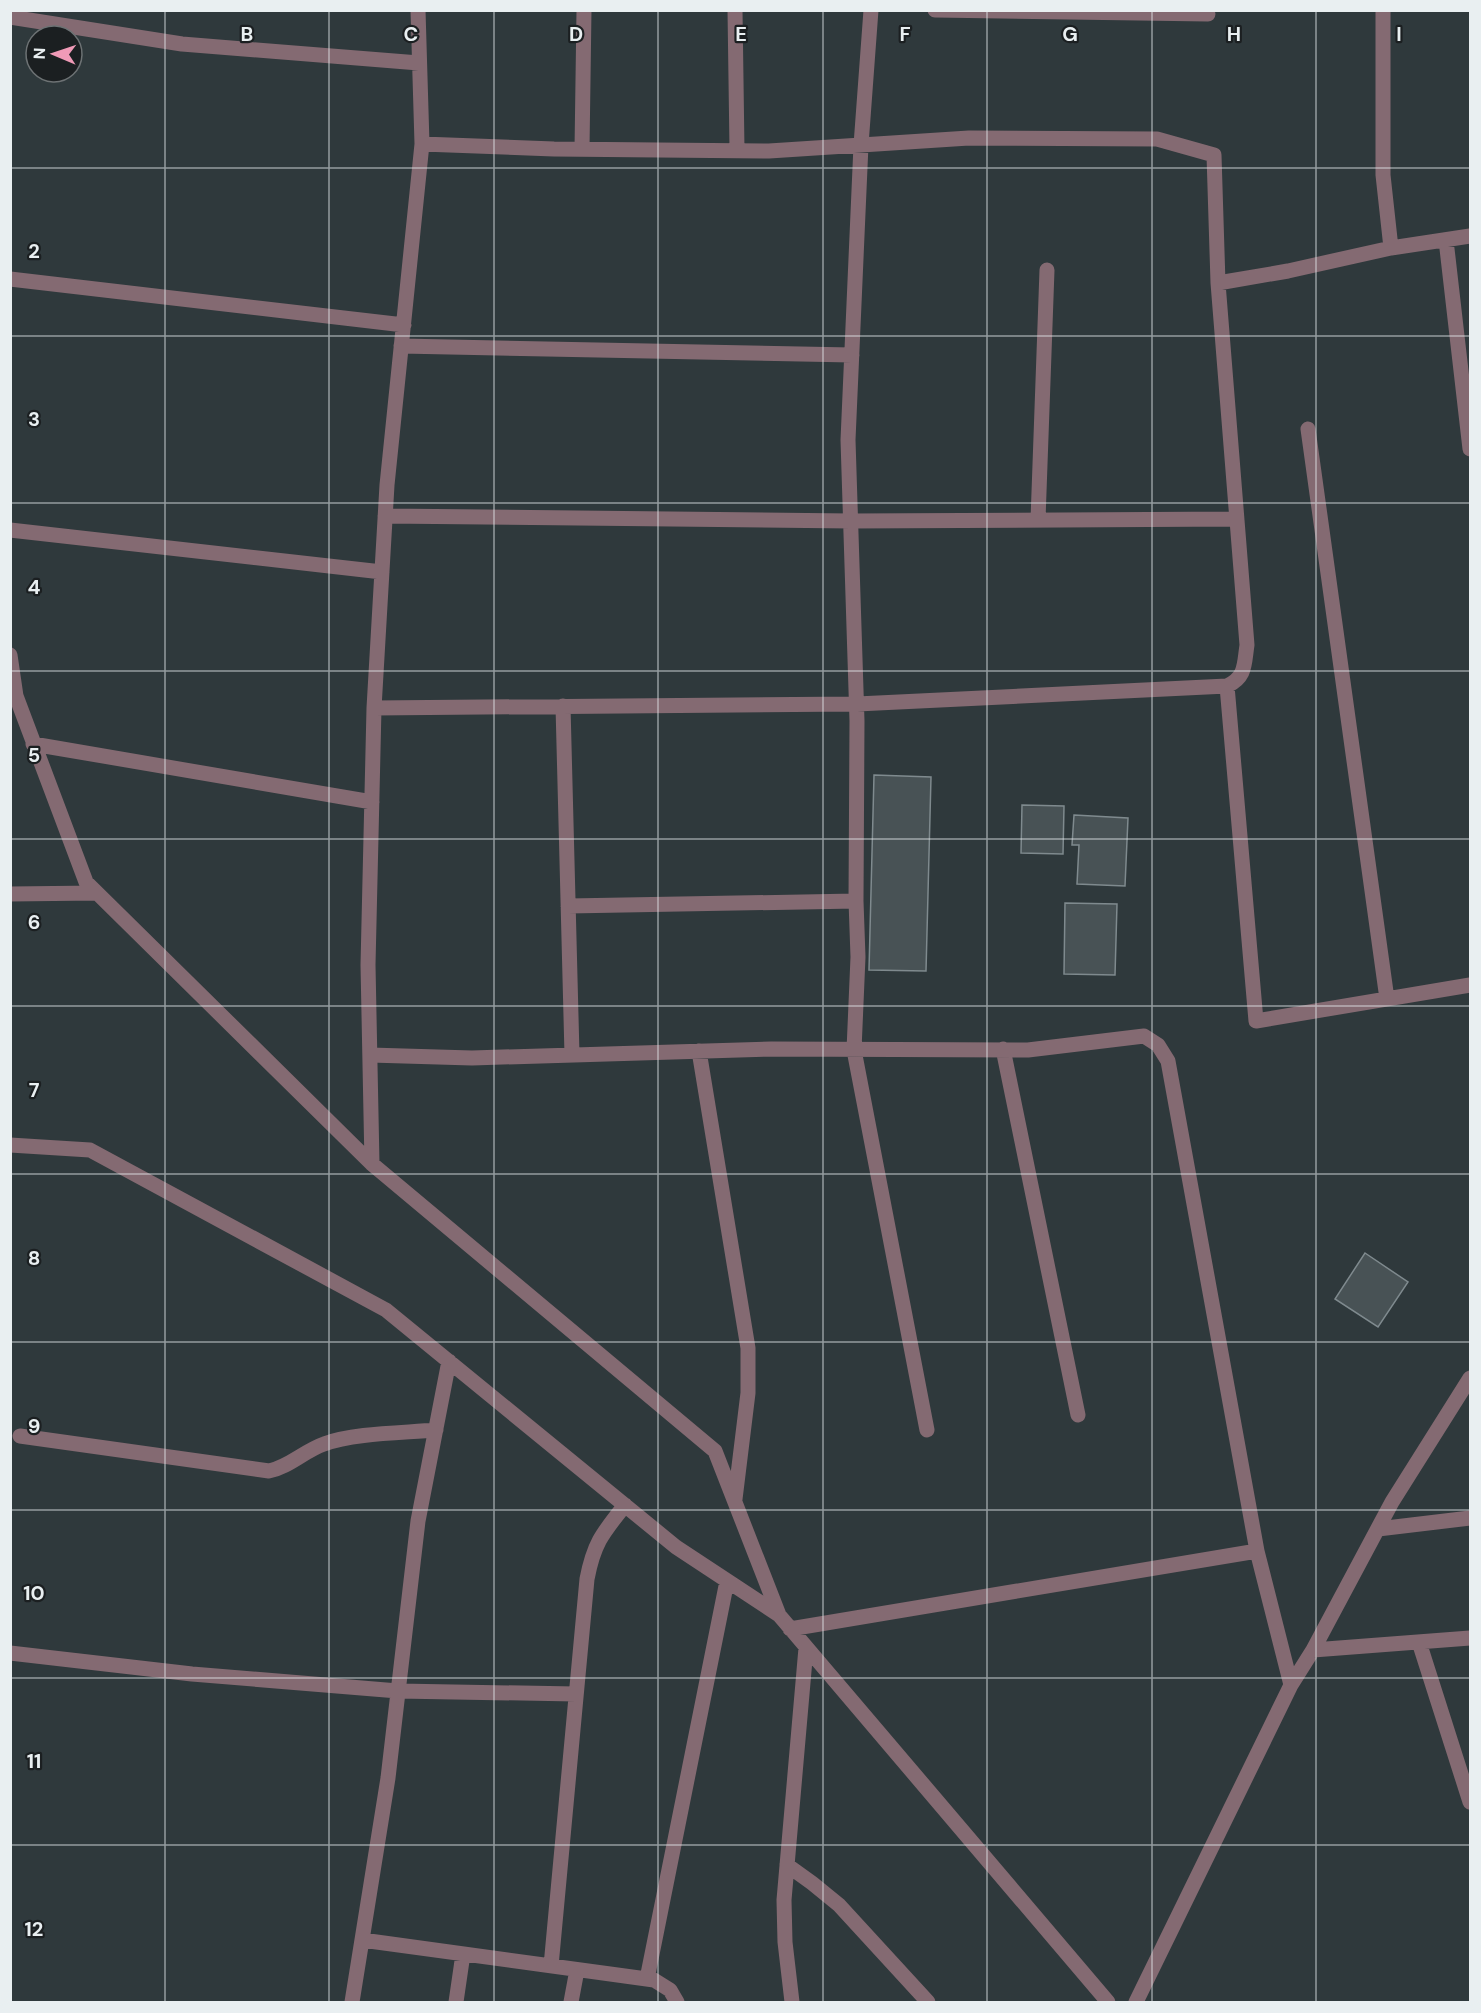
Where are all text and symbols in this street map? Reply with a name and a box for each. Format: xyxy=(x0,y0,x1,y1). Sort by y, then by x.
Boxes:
text: B xyxy=(241,21,253,47)
text: C xyxy=(404,21,418,47)
text: D xyxy=(569,21,583,47)
text: E xyxy=(735,21,747,47)
text: F xyxy=(899,21,911,47)
text: G xyxy=(1062,21,1078,47)
text: H xyxy=(1227,21,1241,47)
text: I xyxy=(1396,21,1402,47)
north arrow xyxy=(24,24,84,84)
text: N xyxy=(29,47,50,60)
text: 2 xyxy=(28,238,40,264)
text: 3 xyxy=(28,406,40,432)
text: 4 xyxy=(28,574,41,600)
text: 5 xyxy=(28,742,40,768)
text: 6 xyxy=(28,909,40,935)
text: 7 xyxy=(29,1077,40,1103)
text: 8 xyxy=(28,1245,40,1271)
text: 9 xyxy=(28,1413,40,1439)
text: 10 xyxy=(23,1580,45,1606)
text: 11 xyxy=(27,1748,41,1774)
text: 12 xyxy=(25,1916,43,1942)

